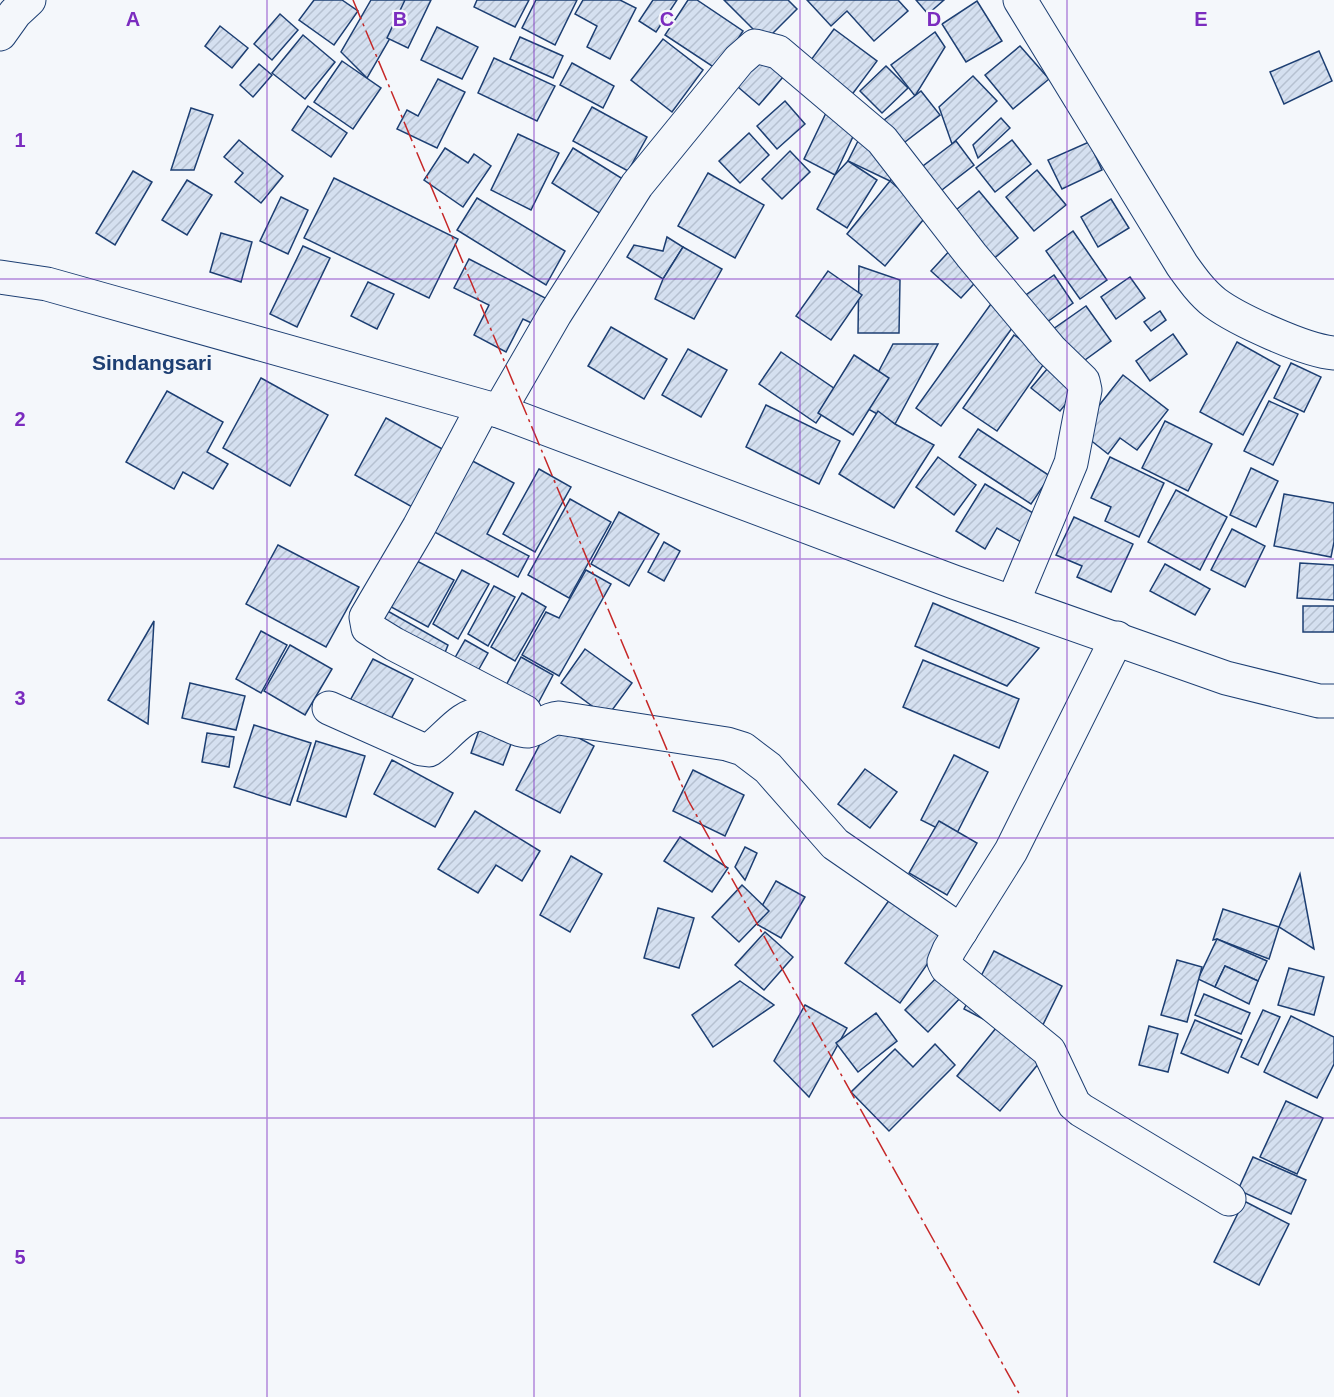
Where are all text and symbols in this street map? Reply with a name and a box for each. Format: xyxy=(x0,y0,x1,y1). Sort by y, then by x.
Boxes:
text: A xyxy=(126,8,140,30)
text: B xyxy=(393,8,407,30)
text: C xyxy=(660,8,674,30)
text: D xyxy=(927,8,941,30)
text: E xyxy=(1194,8,1208,30)
text: 1 xyxy=(14,129,26,151)
district label: Sindangsari xyxy=(92,351,212,374)
text: 2 xyxy=(14,408,26,430)
text: 3 xyxy=(14,687,26,709)
text: 4 xyxy=(14,967,26,989)
text: 5 xyxy=(14,1246,26,1268)

